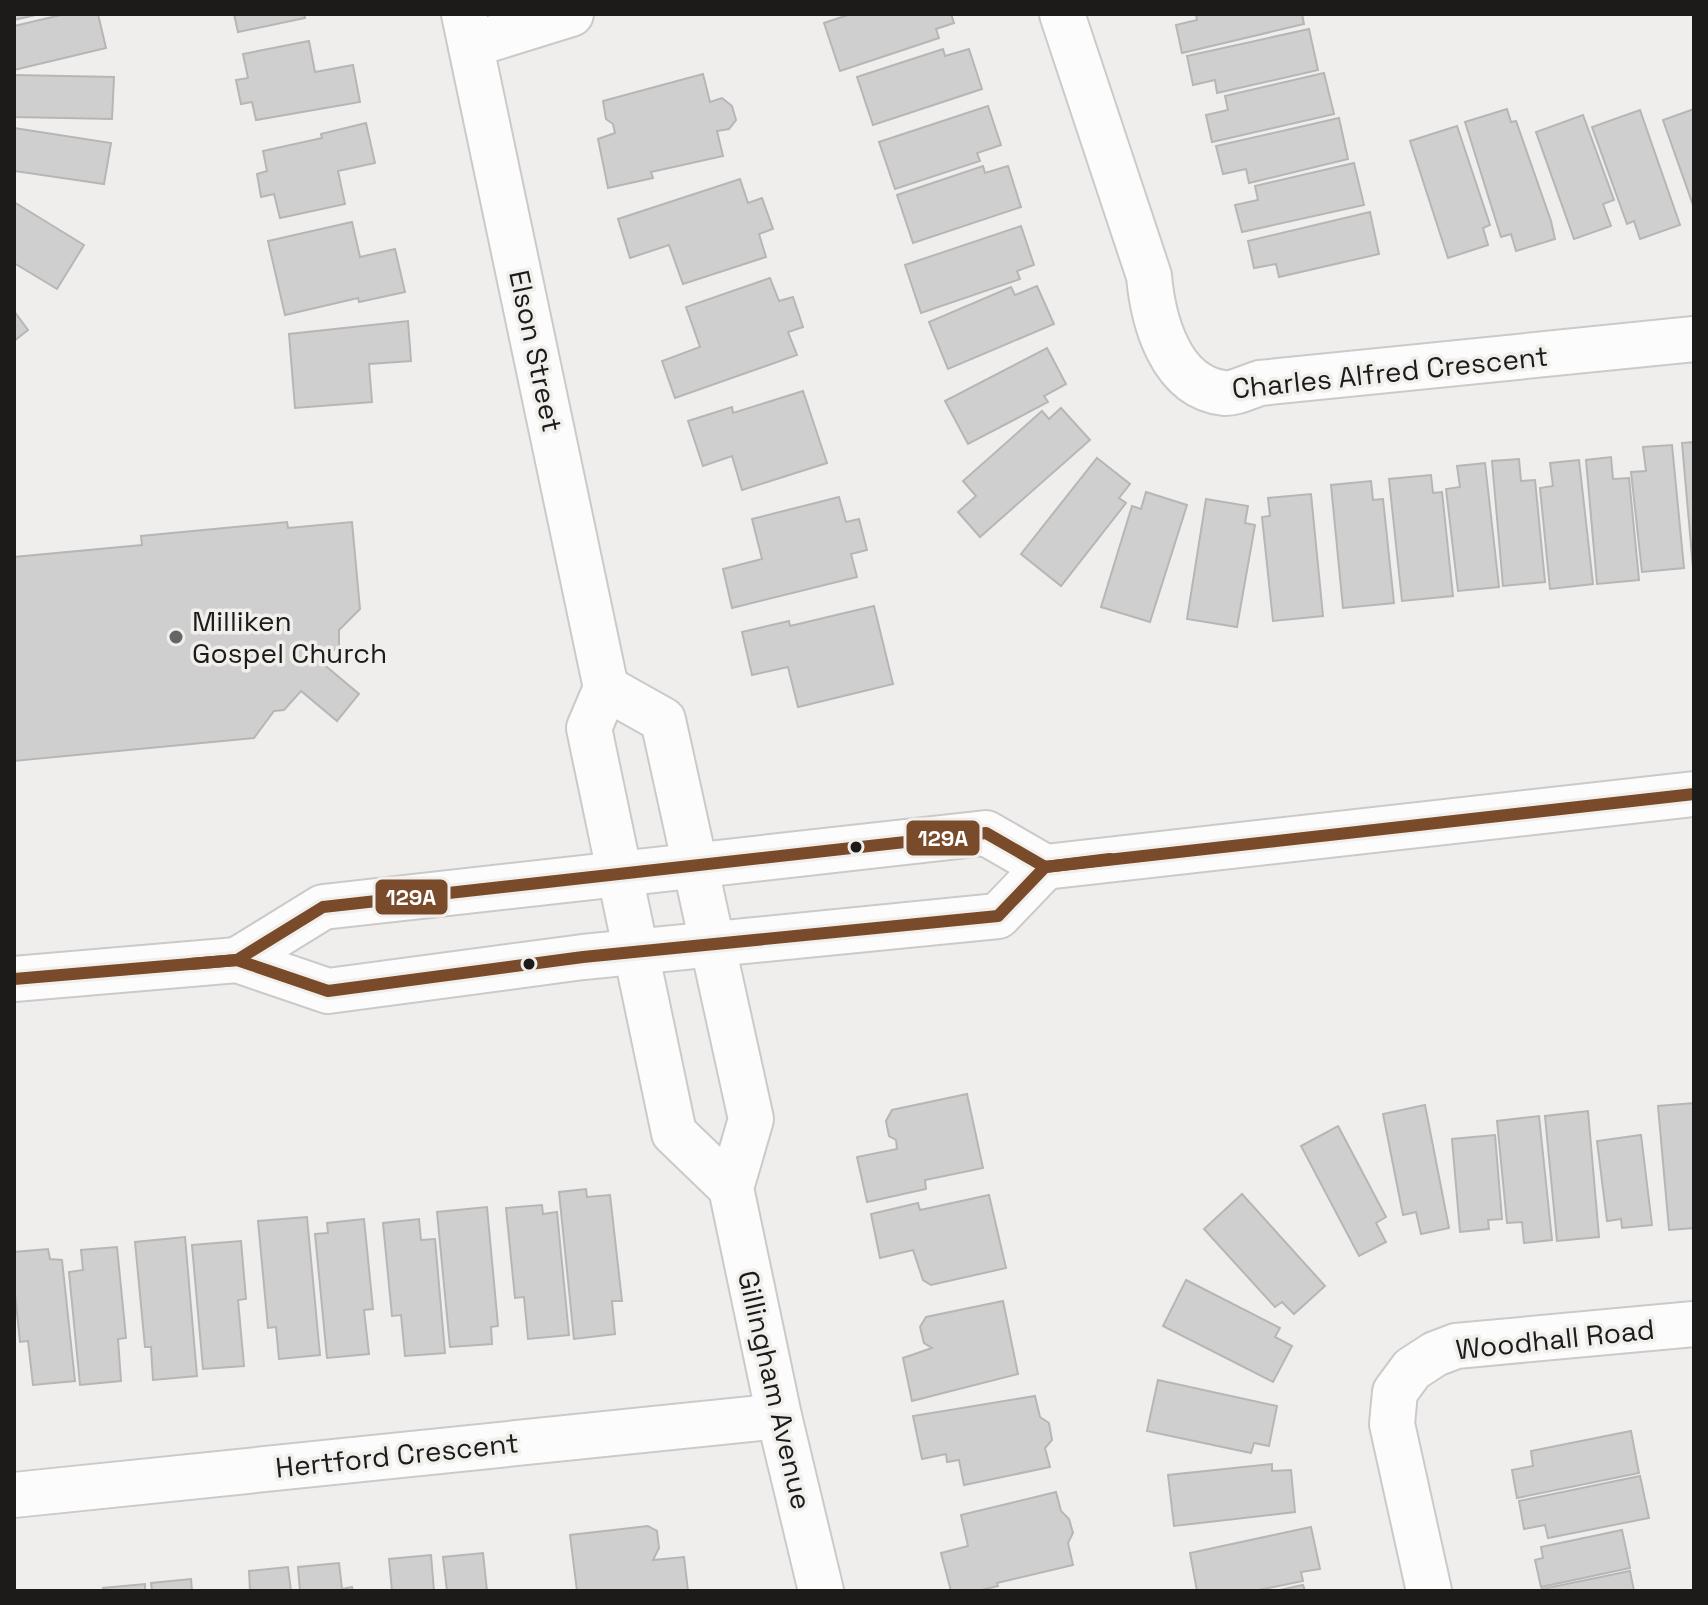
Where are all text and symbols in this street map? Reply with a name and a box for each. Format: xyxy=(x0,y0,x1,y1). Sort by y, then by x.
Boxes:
street label: Elson Street xyxy=(501,267,571,435)
street label: Charles Alfred Crescent xyxy=(1230,337,1550,407)
place label: Milliken Gospel Church xyxy=(192,603,387,671)
marker: Milliken Gospel Church xyxy=(167,628,185,646)
line badge: 129A xyxy=(905,819,981,857)
text: 129A xyxy=(918,824,968,852)
unlabelled marker xyxy=(848,839,864,855)
line badge: 129A xyxy=(374,878,449,916)
text: 129A xyxy=(386,883,436,911)
unlabelled marker xyxy=(521,956,537,972)
street label: Gillingham Avenue xyxy=(730,1267,820,1513)
street label: Woodhall Road xyxy=(1454,1311,1656,1367)
street label: Hertford Crescent xyxy=(274,1424,520,1486)

